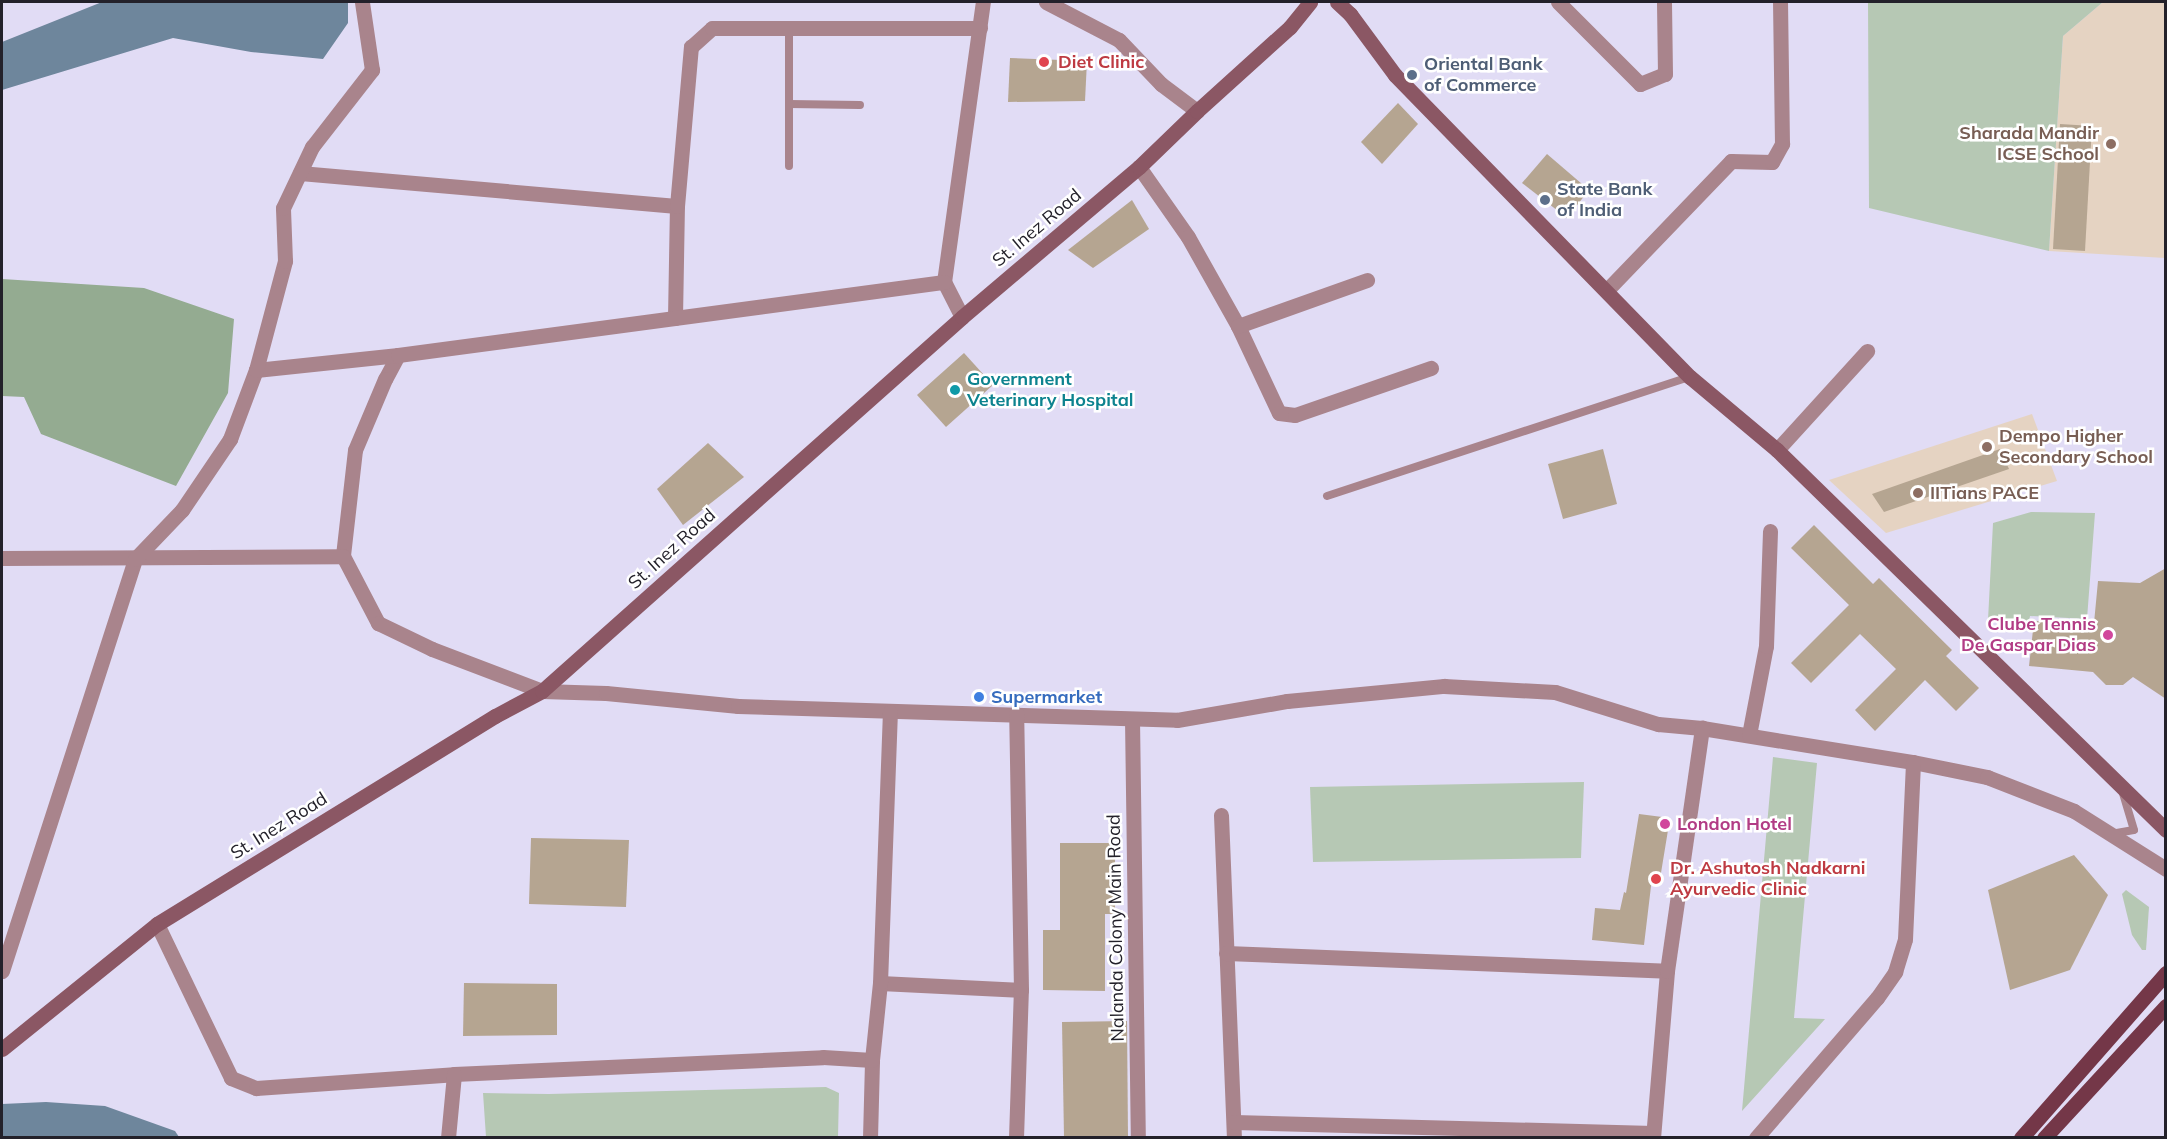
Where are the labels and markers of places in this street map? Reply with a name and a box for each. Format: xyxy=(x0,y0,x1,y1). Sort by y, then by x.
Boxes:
place label: Diet Clinic xyxy=(1058,51,1144,73)
marker: Diet Clinic xyxy=(1035,53,1053,71)
place label: Oriental Bank of Commerce xyxy=(1424,54,1543,97)
marker: Oriental Bank of Commerce xyxy=(1405,68,1419,82)
place label: Sharada Mandir ICSE School xyxy=(1959,123,2099,166)
marker: Sharada Mandir ICSE School xyxy=(2104,137,2118,151)
place label: State Bank of India xyxy=(1557,179,1652,222)
marker: State Bank of India xyxy=(1538,193,1552,207)
place label: Government Veterinary Hospital xyxy=(967,369,1134,412)
marker: Government Veterinary Hospital xyxy=(948,383,962,397)
place label: Dempo Higher Secondary School xyxy=(1999,426,2153,468)
marker: Dempo Higher Secondary School xyxy=(1980,440,1994,454)
place label: IITians PACE xyxy=(1930,482,2039,504)
marker: IITians PACE xyxy=(1911,486,1925,500)
place label: Clube Tennis De Gaspar Dias xyxy=(1961,614,2096,656)
marker: Clube Tennis De Gaspar Dias xyxy=(2101,628,2115,642)
place label: Supermarket xyxy=(991,686,1102,708)
marker: Supermarket xyxy=(972,690,986,704)
place label: London Hotel xyxy=(1677,813,1792,835)
marker: London Hotel xyxy=(1658,817,1672,831)
place label: Dr. Ashutosh Nadkarni Ayurvedic Clinic xyxy=(1670,858,1865,900)
marker: Dr. Ashutosh Nadkarni Ayurvedic Clinic xyxy=(1647,870,1665,888)

